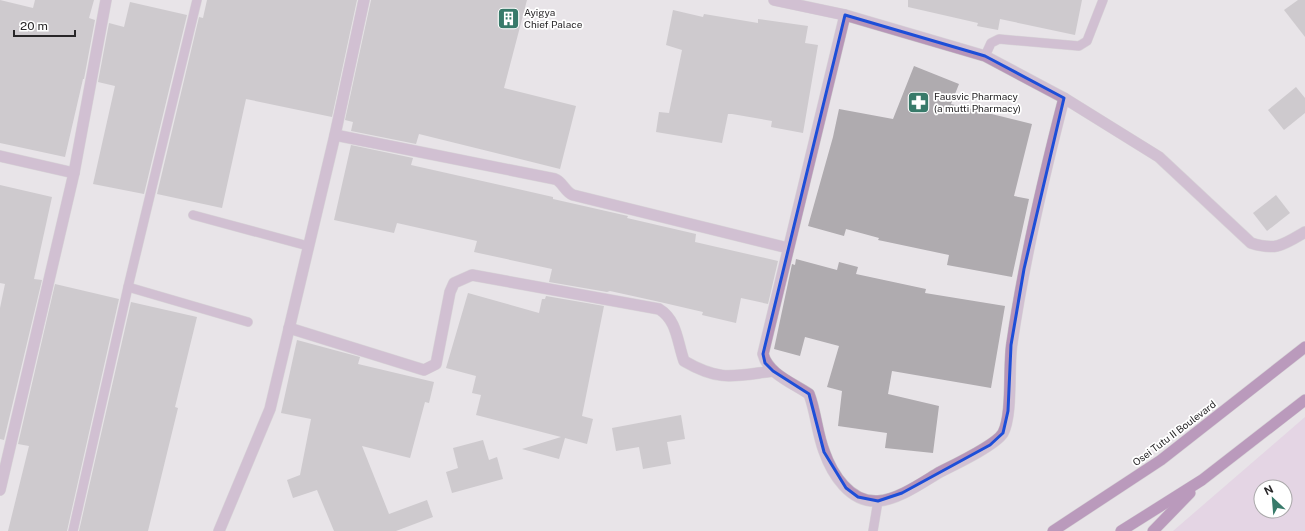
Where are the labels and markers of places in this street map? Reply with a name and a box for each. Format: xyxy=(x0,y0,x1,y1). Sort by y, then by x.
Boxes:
building icon: Ayigya Chief Palace xyxy=(496,5,522,31)
place label: Ayigya Chief Palace xyxy=(524,6,583,30)
pharmacy icon: Fausvic Pharmacy (a mutti Pharmacy) xyxy=(906,89,932,115)
place label: Fausvic Pharmacy (a mutti Pharmacy) xyxy=(934,90,1021,114)

